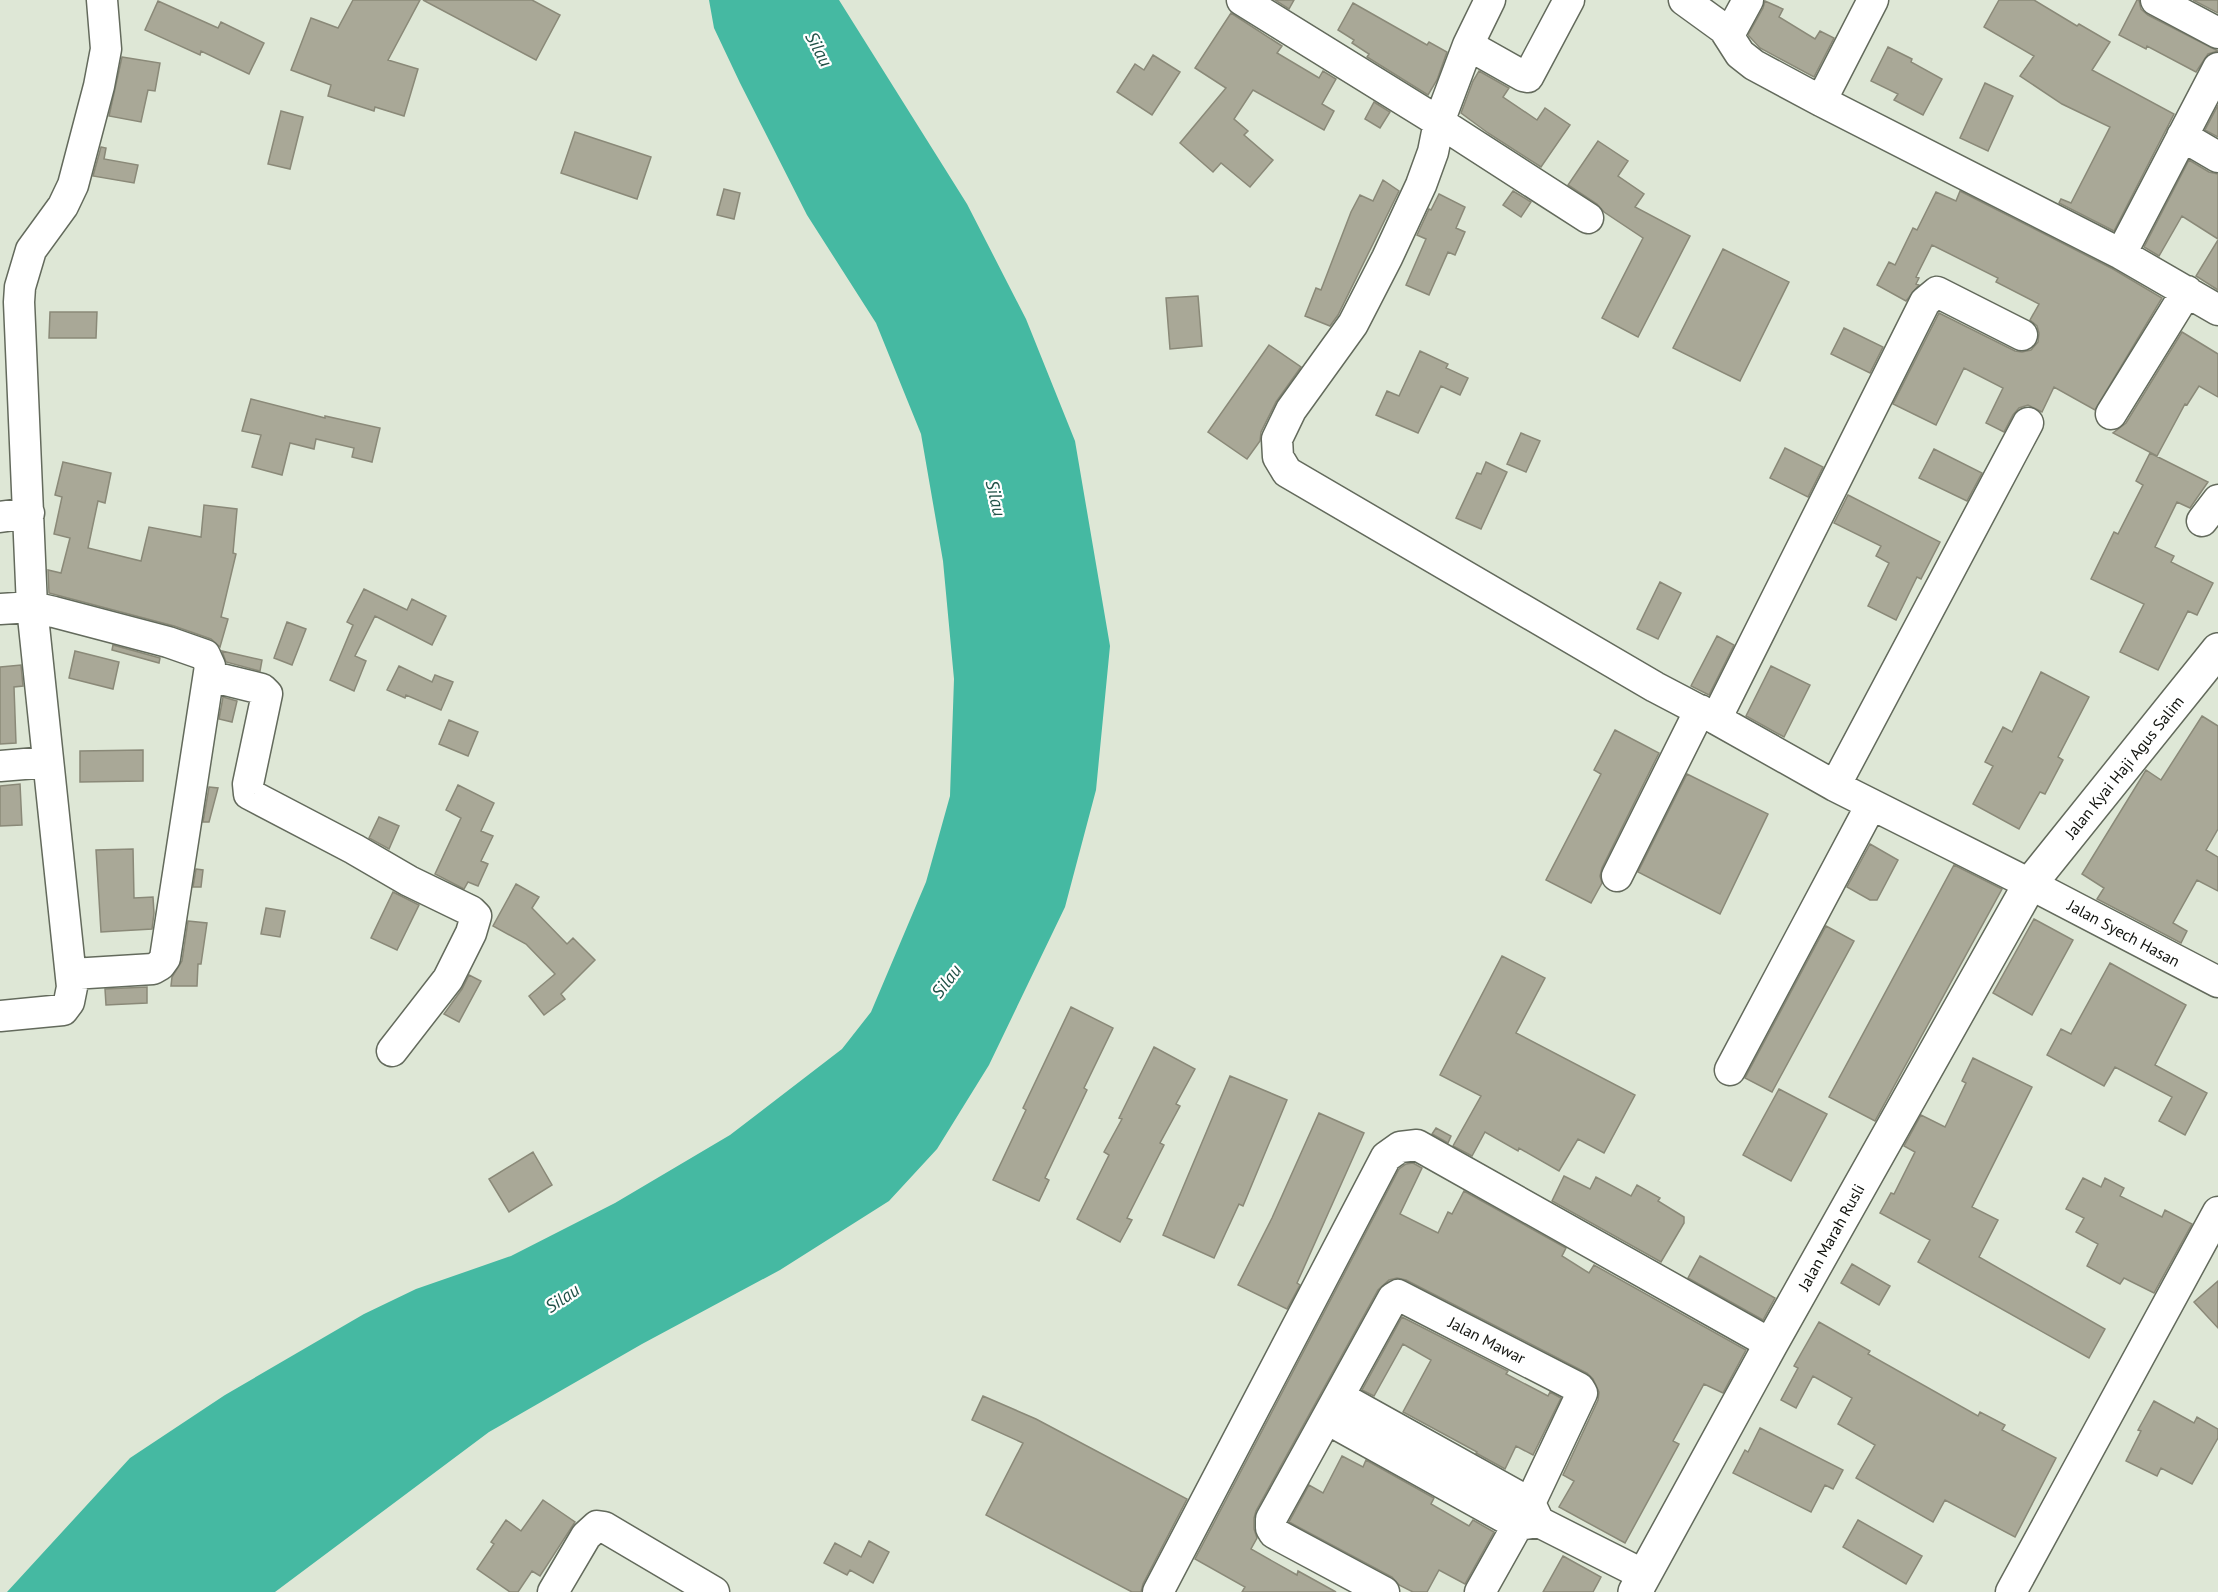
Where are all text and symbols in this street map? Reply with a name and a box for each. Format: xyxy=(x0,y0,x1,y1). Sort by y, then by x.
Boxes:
water label: Silau xyxy=(800,27,838,71)
water label: Silau xyxy=(981,478,1011,518)
street label: Jalan Kyai Haji Agus Salim xyxy=(2060,692,2188,843)
street label: Jalan Syech Hasan xyxy=(2064,895,2184,971)
water label: Silau xyxy=(926,959,966,1003)
street label: Jalan Marah Rusli xyxy=(1793,1180,1869,1295)
water label: Silau xyxy=(540,1278,584,1318)
street label: Jalan Mawar xyxy=(1444,1312,1529,1368)

